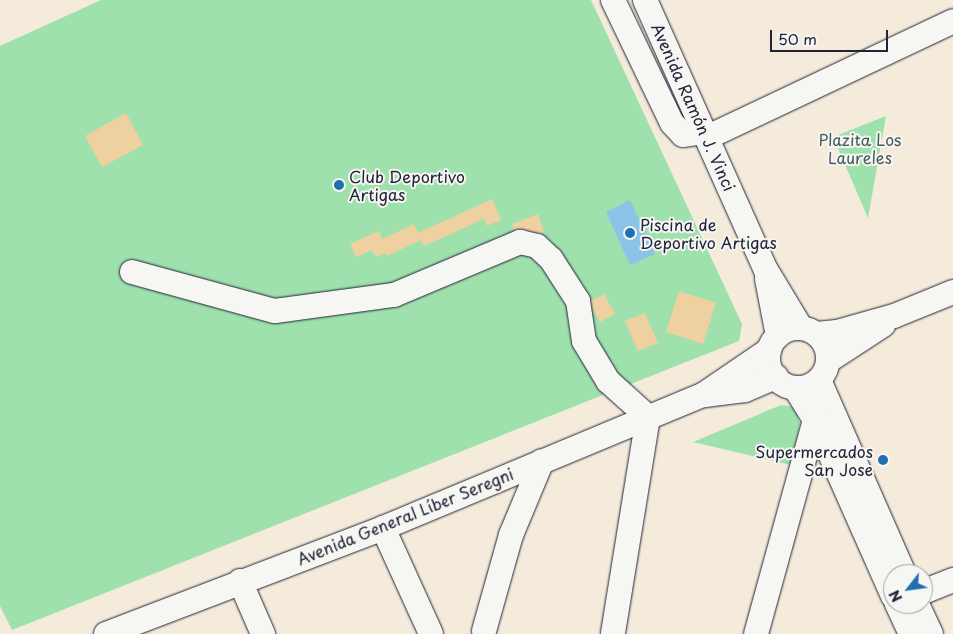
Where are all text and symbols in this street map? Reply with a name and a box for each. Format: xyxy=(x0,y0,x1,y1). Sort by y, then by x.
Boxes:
street label: Avenida Ramón J. Vinci xyxy=(648,20,740,194)
scale bar xyxy=(773,20,890,52)
text: 50 m xyxy=(778,27,817,50)
park label: Plazita Los Laureles xyxy=(819,129,901,167)
place label: Club Deportivo Artigas xyxy=(349,166,464,204)
marker: Club Deportivo Artigas xyxy=(333,179,345,191)
place label: Piscina de Deportivo Artigas xyxy=(640,214,778,252)
marker: Piscina de Deportivo Artigas xyxy=(624,227,636,239)
place label: Supermercados San Jose xyxy=(756,441,873,479)
marker: Supermercados San Jose xyxy=(877,454,889,466)
street label: Avenida General Líber Seregni xyxy=(293,463,517,569)
north arrow xyxy=(883,564,933,614)
text: N xyxy=(884,586,907,606)

